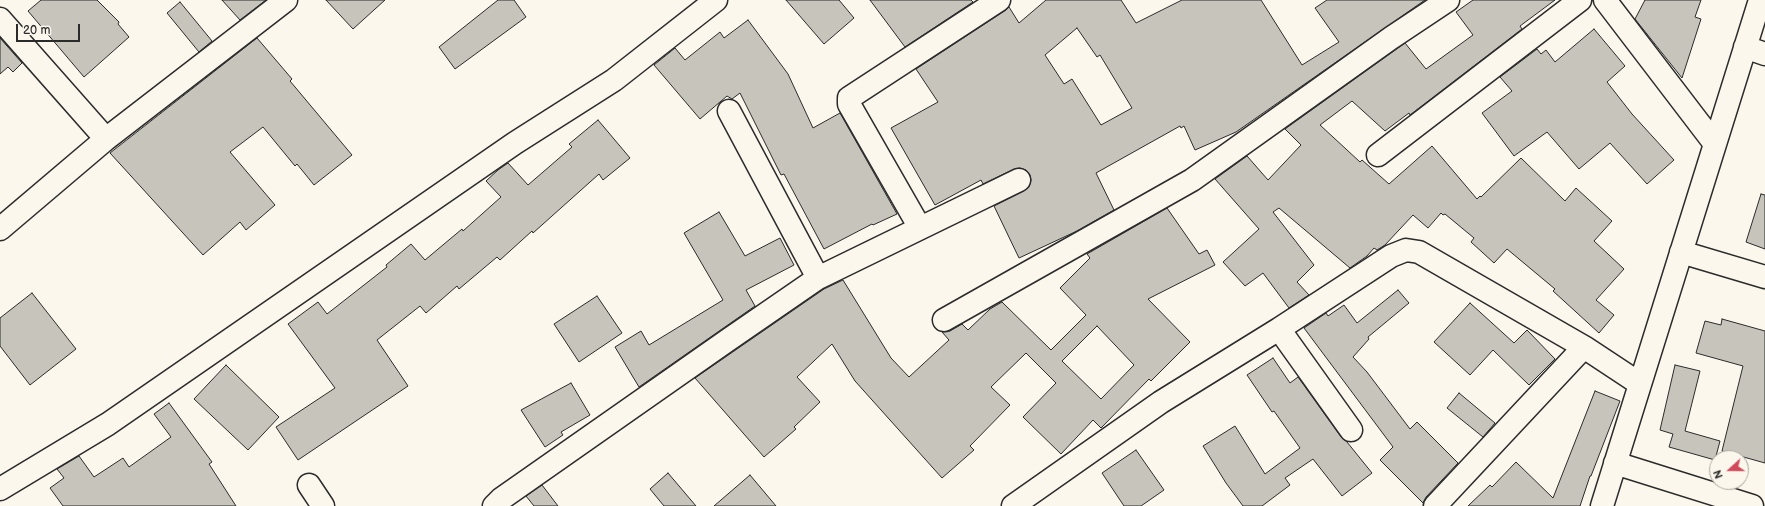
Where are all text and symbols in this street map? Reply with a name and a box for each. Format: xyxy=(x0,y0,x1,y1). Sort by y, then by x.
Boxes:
scale bar xyxy=(18,16,82,42)
text: 20 m xyxy=(23,23,50,38)
north arrow xyxy=(1709,450,1749,490)
text: N xyxy=(1711,468,1726,480)

